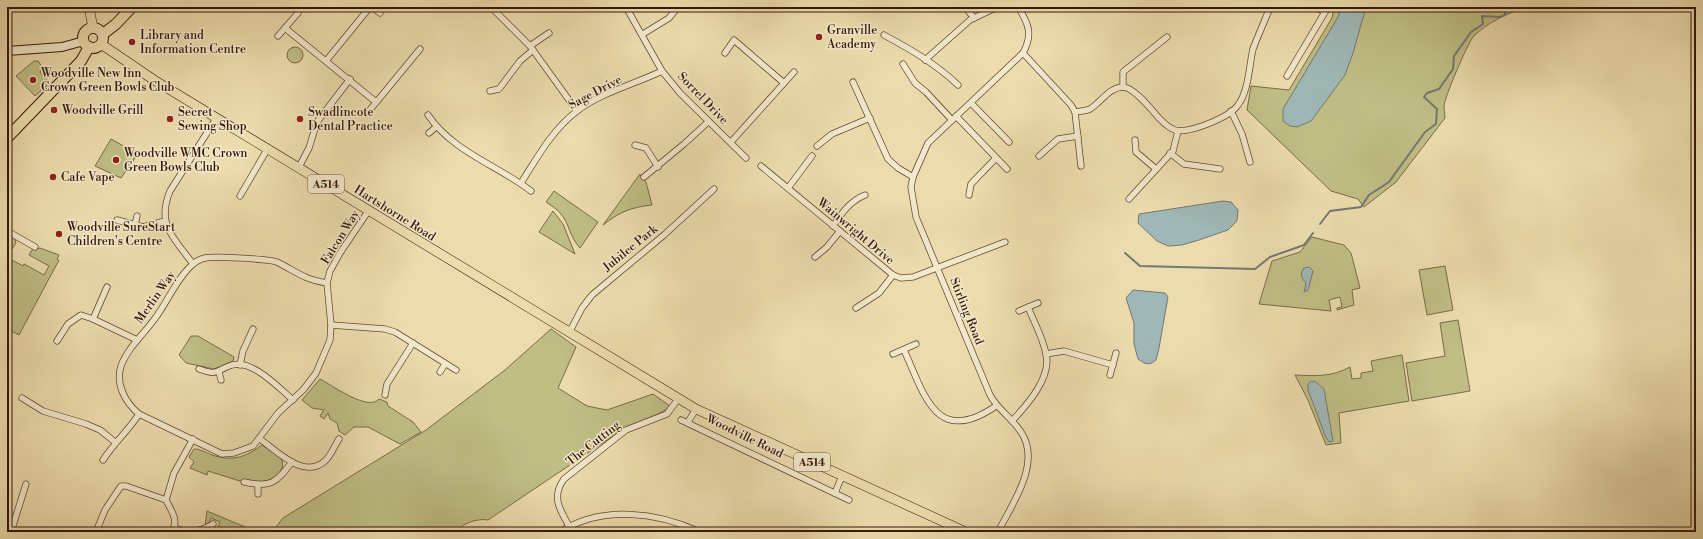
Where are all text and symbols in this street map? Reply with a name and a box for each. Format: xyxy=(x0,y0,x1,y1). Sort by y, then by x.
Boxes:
place label: Granville Academy xyxy=(826,23,877,52)
place label: Library and Information Centre xyxy=(140,28,246,57)
marker: Granville Academy xyxy=(814,32,824,42)
marker: Library and Information Centre xyxy=(127,37,137,47)
place label: Woodville New Inn Crown Green Bowls Club xyxy=(40,66,175,95)
street label: Sorrel Drive xyxy=(674,69,731,128)
street label: Sage Drive xyxy=(566,72,624,113)
marker: Woodville New Inn Crown Green Bowls Club xyxy=(28,75,38,85)
place label: Woodville Grill xyxy=(61,103,144,118)
marker: Woodville Grill xyxy=(49,105,59,115)
place label: Secret Sewing Shop xyxy=(178,105,247,134)
place label: Swadlincote Dental Practice xyxy=(308,105,393,134)
marker: Secret Sewing Shop xyxy=(165,114,175,124)
marker: Swadlincote Dental Practice xyxy=(295,114,305,124)
place label: Woodville WMC Crown Green Bowls Club xyxy=(123,146,248,175)
marker: Woodville WMC Crown Green Bowls Club xyxy=(111,155,121,165)
place label: Cafe Vape xyxy=(61,170,115,185)
marker: Cafe Vape xyxy=(48,172,58,182)
road number: A514 xyxy=(308,175,344,193)
street label: Hartshorne Road xyxy=(351,182,439,245)
street label: Wainwright Drive xyxy=(813,194,897,268)
street label: Falcon Way xyxy=(318,207,363,267)
place label: Woodville SureStart Children's Centre xyxy=(66,220,176,249)
street label: Jubilee Park xyxy=(599,221,661,276)
marker: Woodville SureStart Children's Centre xyxy=(54,229,64,239)
street label: Merlin Way xyxy=(132,268,179,326)
street label: Stirling Road xyxy=(946,275,987,347)
street label: Woodville Road xyxy=(703,411,786,462)
street label: The Cutting xyxy=(563,417,624,469)
road number: A514 xyxy=(794,453,830,471)

